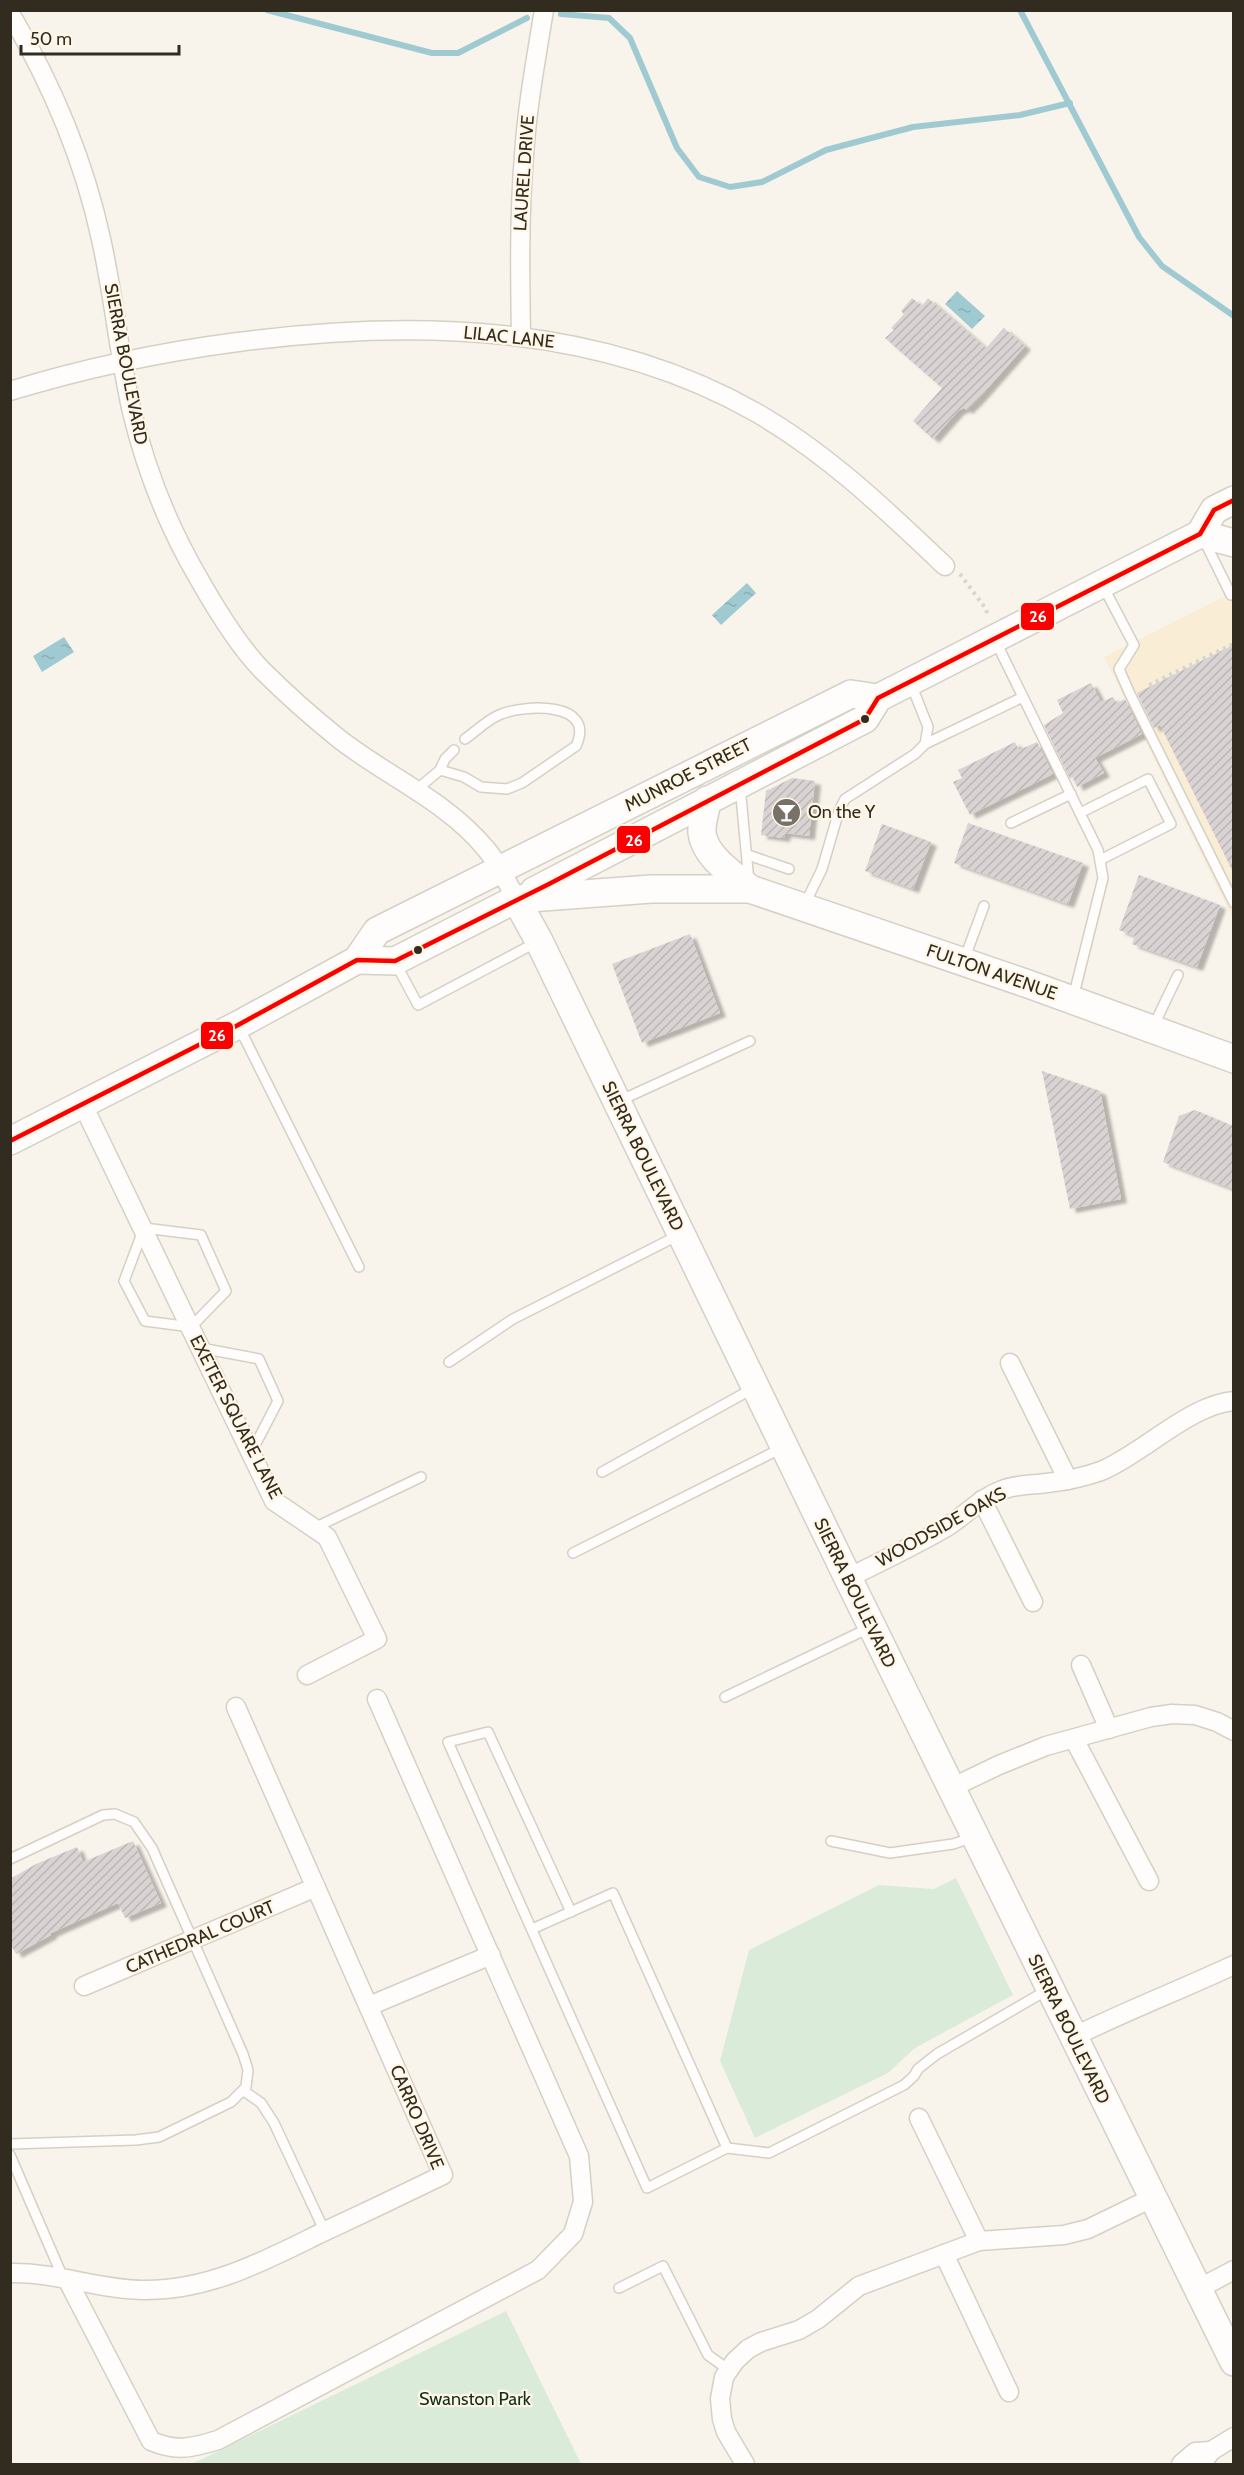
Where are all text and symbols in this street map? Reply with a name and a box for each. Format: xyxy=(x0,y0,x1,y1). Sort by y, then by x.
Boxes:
scale bar xyxy=(21,18,178,56)
text: 50 m xyxy=(30,28,72,50)
street label: LAUREL DRIVE xyxy=(509,114,539,232)
street label: SIERRA BOULEVARD xyxy=(100,282,152,446)
street label: LILAC LANE xyxy=(462,321,556,353)
line badge: 26 xyxy=(1020,602,1055,631)
text: 26 xyxy=(1029,607,1047,626)
unlabelled marker xyxy=(859,713,871,725)
street label: MUNROE STREET xyxy=(621,733,755,816)
bar icon: On the Y xyxy=(771,796,803,828)
place label: On the Y xyxy=(808,801,876,823)
line badge: 26 xyxy=(616,825,651,854)
text: 26 xyxy=(625,831,643,850)
street label: FULTON AVENUE xyxy=(924,939,1060,1005)
unlabelled marker xyxy=(412,944,424,956)
line badge: 26 xyxy=(200,1021,234,1050)
text: 26 xyxy=(208,1026,226,1045)
street label: SIERRA BOULEVARD xyxy=(597,1078,689,1234)
street label: EXETER SQUARE LANE xyxy=(185,1331,287,1503)
street label: WOODSIDE OAKS xyxy=(872,1482,1010,1572)
street label: SIERRA BOULEVARD xyxy=(809,1515,901,1671)
street label: CATHEDRAL COURT xyxy=(122,1896,278,1978)
street label: SIERRA BOULEVARD xyxy=(1023,1951,1115,2107)
street label: CARRO DRIVE xyxy=(385,2061,449,2173)
park label: Swanston Park xyxy=(419,2388,532,2410)

